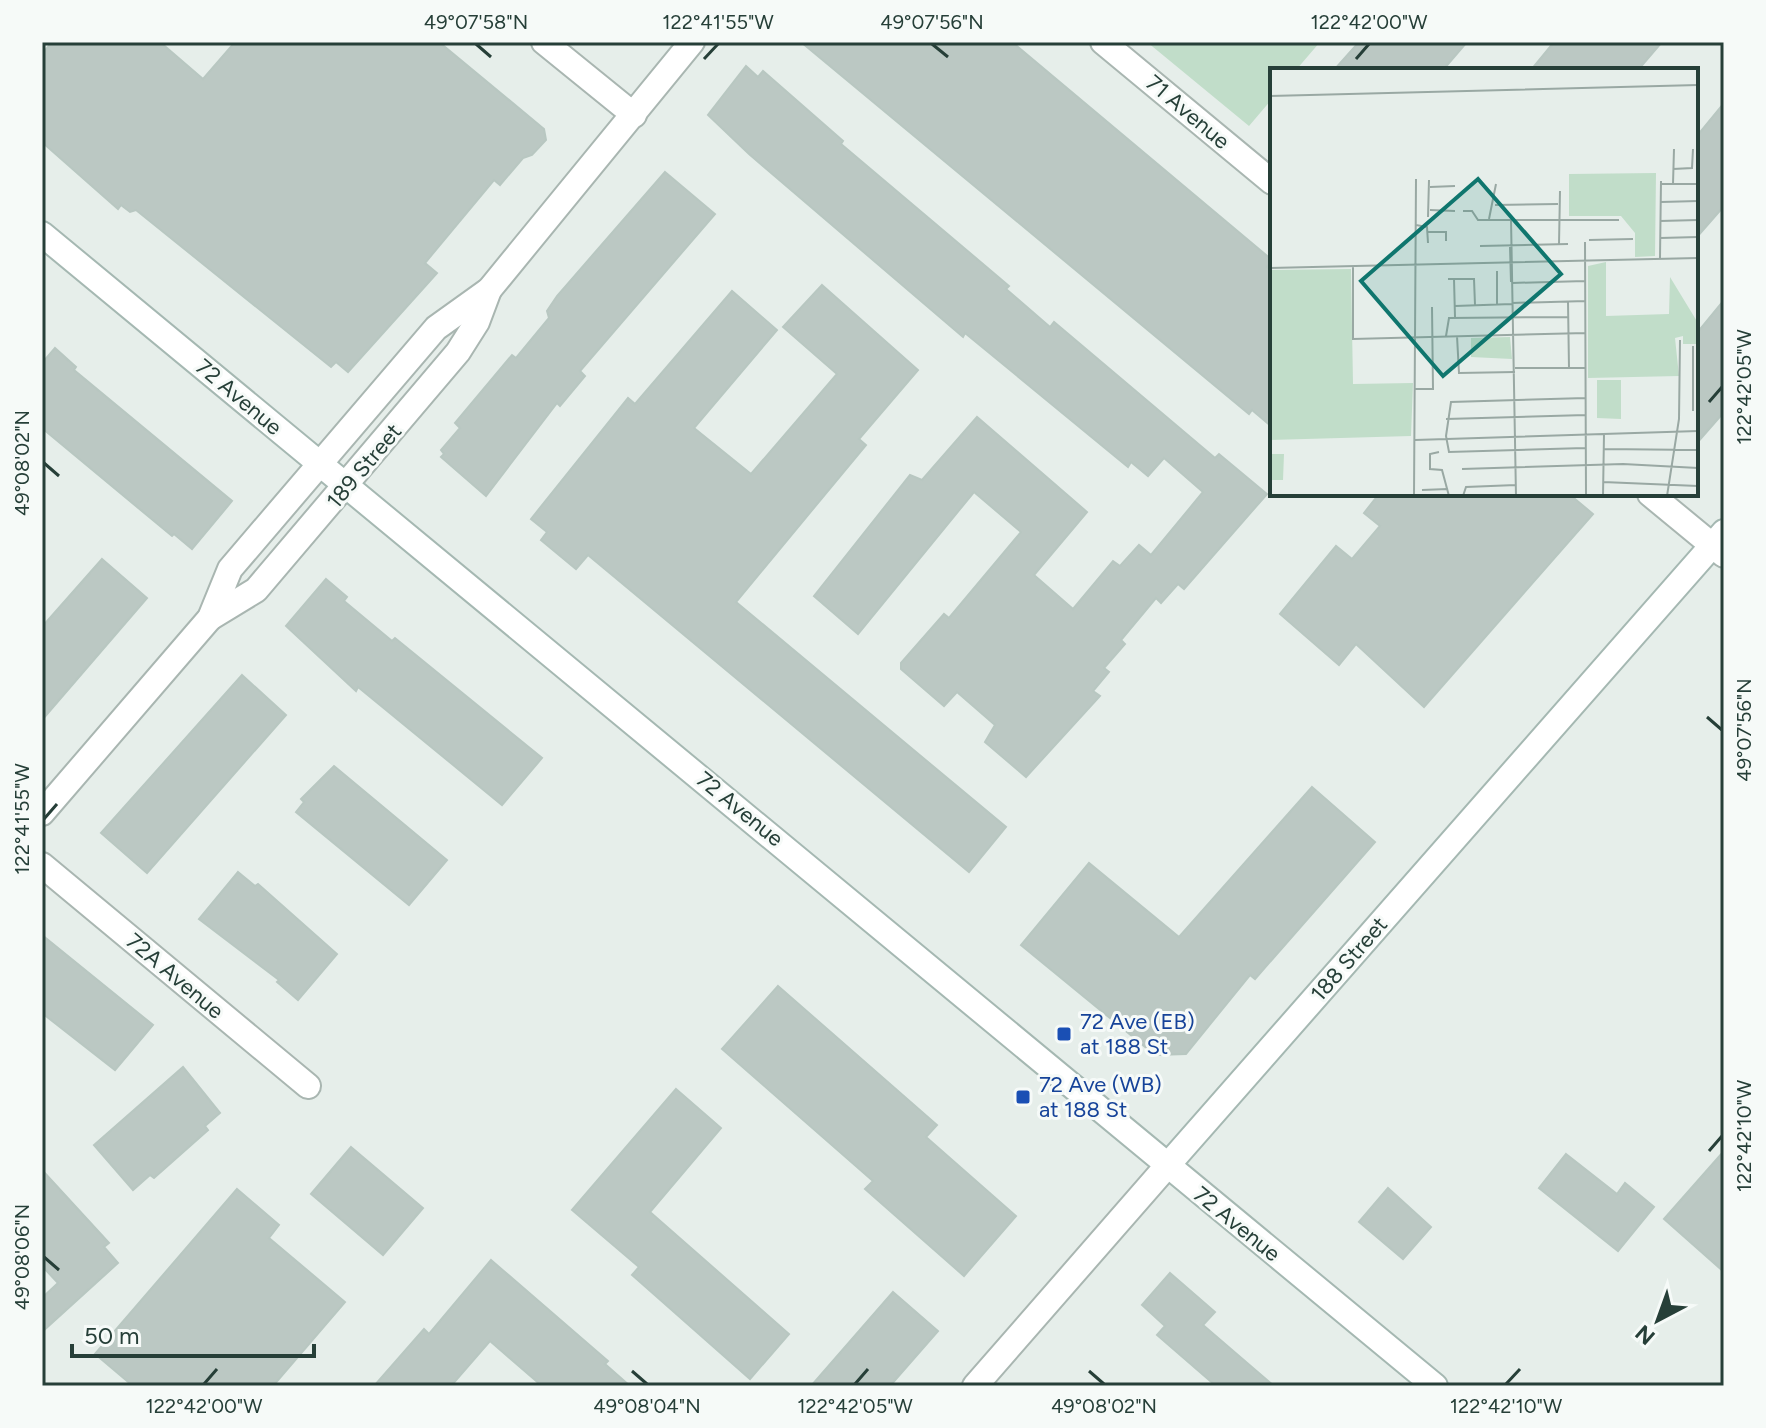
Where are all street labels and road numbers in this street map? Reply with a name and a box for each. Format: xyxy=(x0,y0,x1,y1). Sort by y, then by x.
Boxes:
street label: 71 Avenue xyxy=(1141,69,1235,155)
street label: 72 Avenue xyxy=(191,353,287,441)
street label: 189 Street xyxy=(321,418,407,514)
street label: 72 Avenue xyxy=(691,766,789,852)
street label: 188 Street xyxy=(1305,911,1393,1007)
street label: 72A Avenue xyxy=(121,927,229,1025)
street label: 72 Avenue xyxy=(1188,1181,1286,1267)

